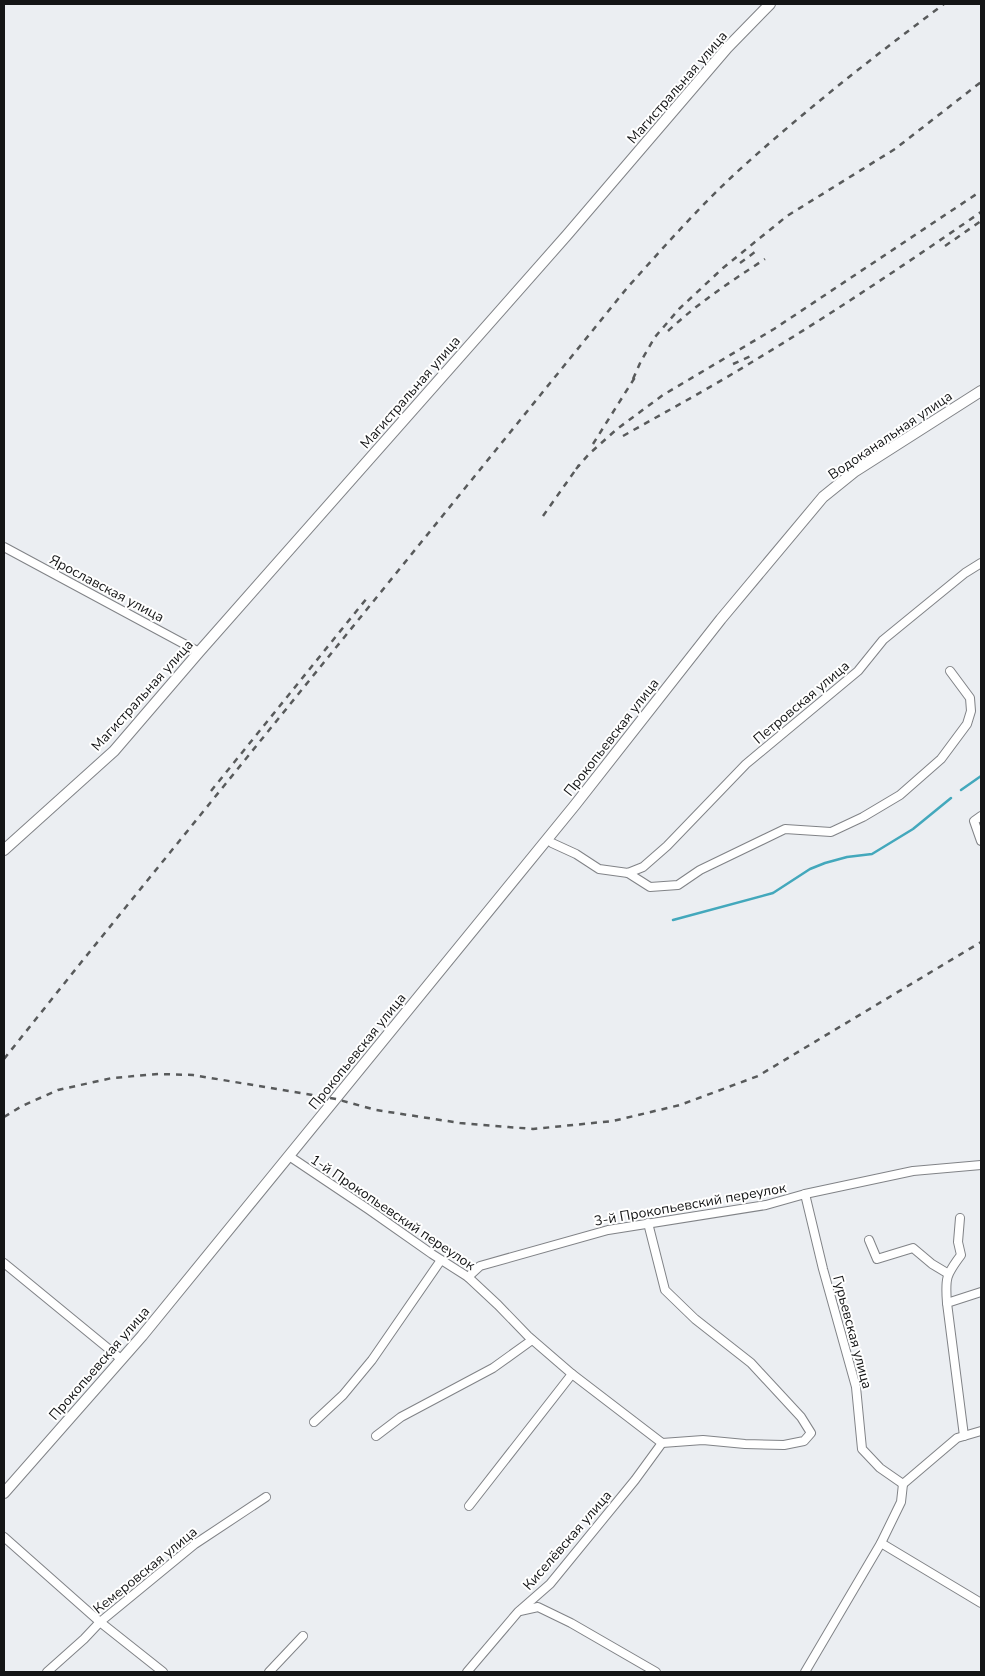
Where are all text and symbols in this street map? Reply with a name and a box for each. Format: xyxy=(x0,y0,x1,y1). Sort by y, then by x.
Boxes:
street label: Магистральная улица xyxy=(623,27,732,148)
street label: Магистральная улица xyxy=(356,332,465,453)
street label: Водоканальная улица xyxy=(825,387,956,484)
street label: Ярославская улица xyxy=(46,550,167,627)
street label: Магистральная улица xyxy=(87,635,198,755)
street label: Петровская улица xyxy=(749,657,853,748)
street label: Прокопьевская улица xyxy=(559,674,663,800)
street label: Прокопьевская улица xyxy=(304,989,410,1114)
street label: 1-й Прокопьевский переулок xyxy=(307,1150,479,1275)
street label: 3-й Прокопьевский переулок xyxy=(592,1178,788,1231)
street label: Гурьевская улица xyxy=(828,1273,877,1391)
street label: Прокопьевская улица xyxy=(45,1302,154,1424)
street label: Киселёвская улица xyxy=(519,1486,616,1594)
street label: Кемеровская улица xyxy=(89,1522,201,1618)

